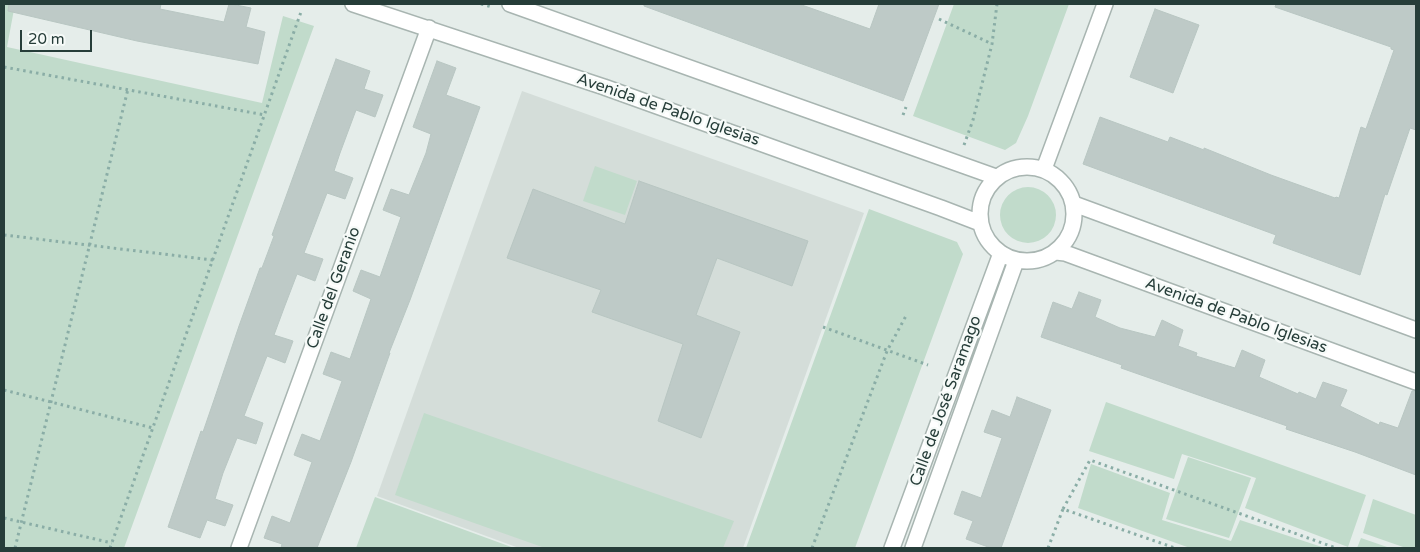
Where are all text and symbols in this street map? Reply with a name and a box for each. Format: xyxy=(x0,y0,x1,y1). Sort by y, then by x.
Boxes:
scale bar xyxy=(22,20,95,52)
text: 20 m xyxy=(28,30,65,48)
street label: Avenida de Pablo Iglesias xyxy=(574,70,762,150)
street label: Calle del Geranio xyxy=(303,224,365,352)
street label: Avenida de Pablo Iglesias xyxy=(1142,274,1330,358)
street label: Calle de José Saramago xyxy=(906,313,986,489)

